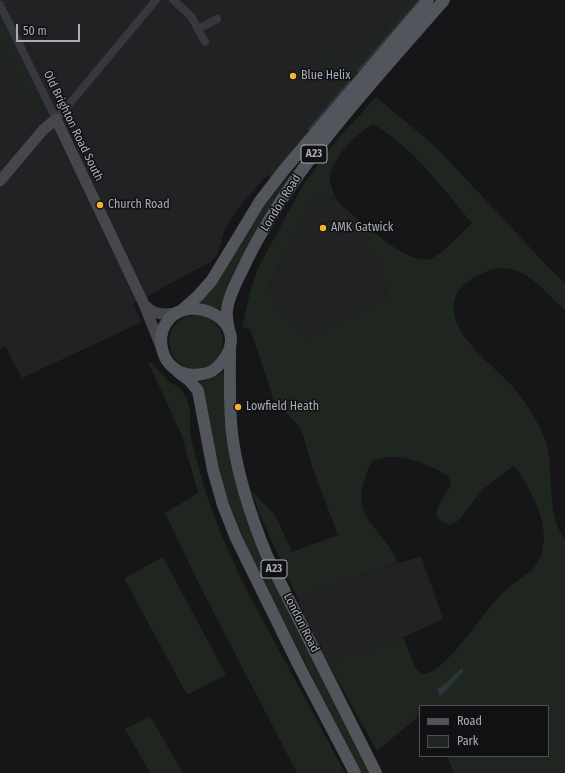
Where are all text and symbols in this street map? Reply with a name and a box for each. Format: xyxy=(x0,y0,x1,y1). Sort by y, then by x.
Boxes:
scale bar xyxy=(18,16,82,42)
text: 50 m xyxy=(23,24,47,38)
street label: Old Brighton Road South xyxy=(40,68,106,184)
place label: Blue Helix xyxy=(301,69,350,83)
marker: Blue Helix xyxy=(288,71,298,81)
road number: A23 xyxy=(301,145,327,163)
street label: London Road xyxy=(258,172,304,234)
place label: Church Road xyxy=(108,198,170,212)
marker: Church Road xyxy=(95,200,105,210)
place label: AMK Gatwick xyxy=(331,221,393,235)
marker: AMK Gatwick xyxy=(318,223,328,233)
place label: Lowfield Heath xyxy=(246,400,319,414)
marker: Lowfield Heath xyxy=(233,402,243,412)
road number: A23 xyxy=(261,560,287,578)
street label: London Road xyxy=(280,591,322,655)
legend xyxy=(419,705,549,757)
text: Road xyxy=(457,714,482,728)
text: Park xyxy=(457,734,478,748)

